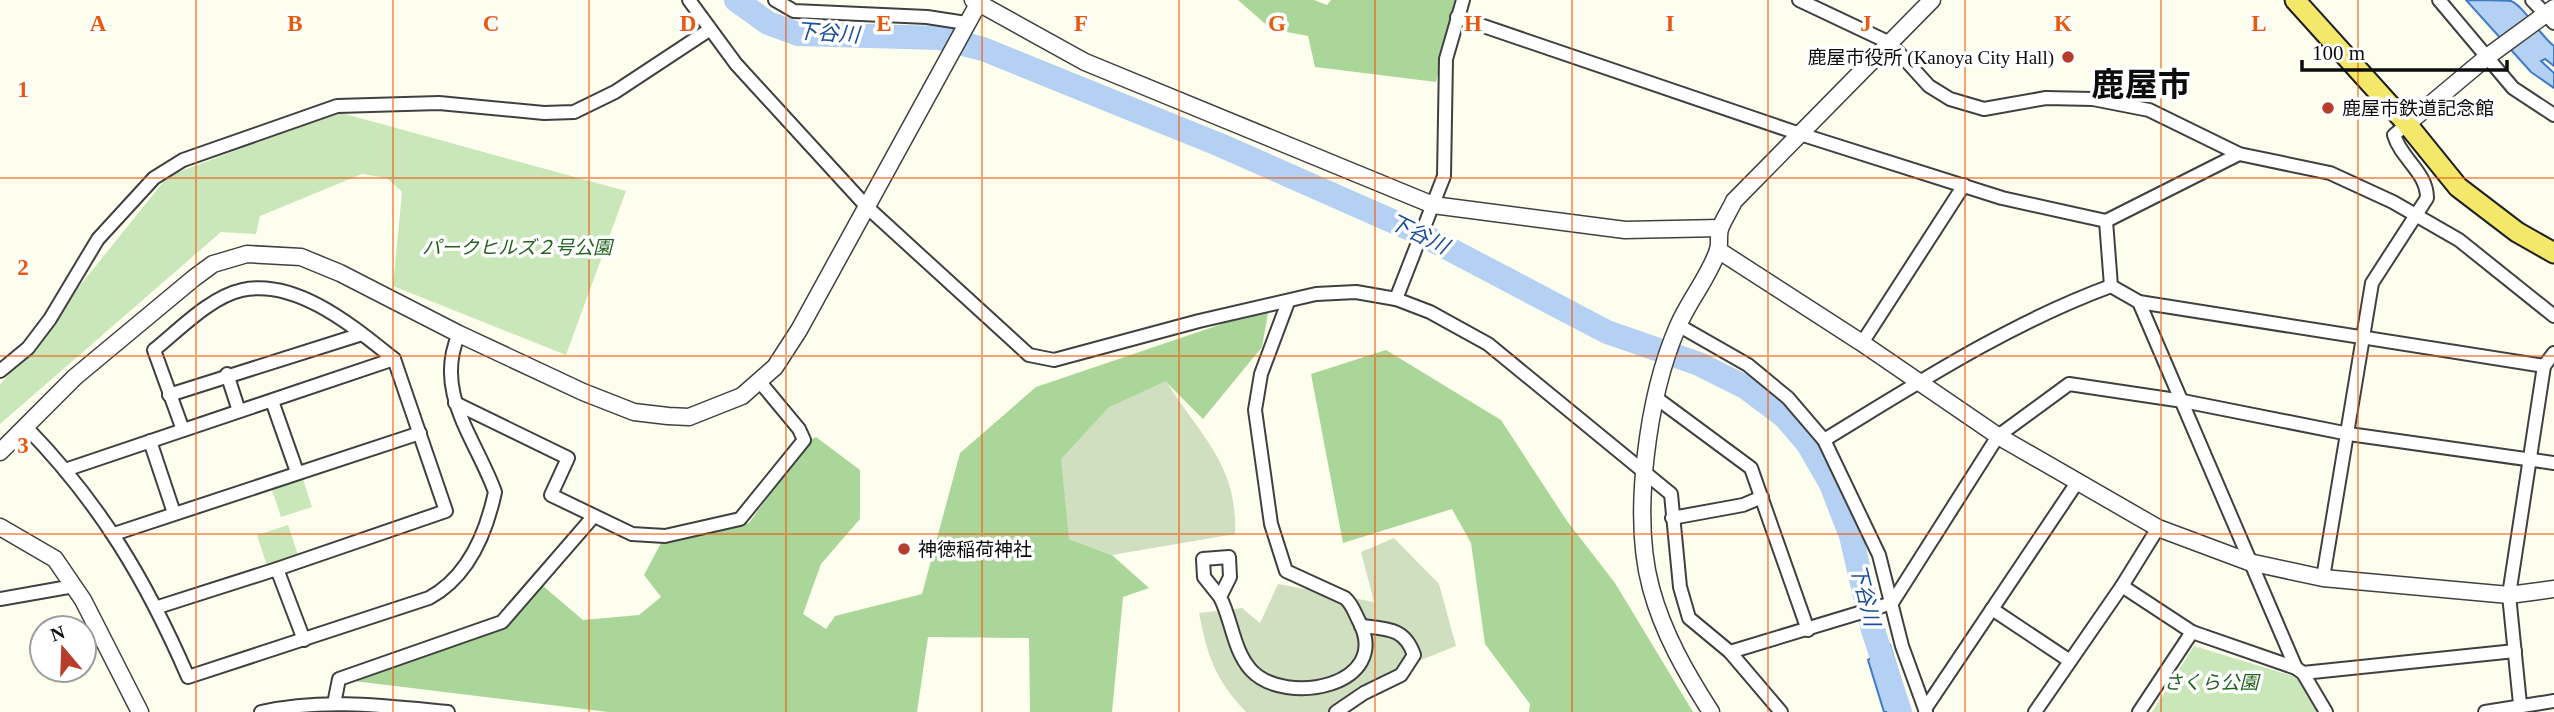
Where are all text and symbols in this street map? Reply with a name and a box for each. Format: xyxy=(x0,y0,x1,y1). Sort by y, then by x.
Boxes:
text: A xyxy=(90,11,107,36)
text: B xyxy=(287,11,303,36)
text: C xyxy=(483,11,499,36)
text: D xyxy=(680,11,696,36)
text: E xyxy=(876,11,892,36)
text: F xyxy=(1074,11,1088,36)
text: G xyxy=(1268,11,1286,36)
text: H xyxy=(1464,11,1482,36)
text: I xyxy=(1666,11,1675,36)
text: J xyxy=(1860,11,1872,36)
text: K xyxy=(2054,11,2072,36)
text: L xyxy=(2251,11,2267,36)
water label: 下谷川 xyxy=(796,19,862,47)
scale bar xyxy=(2302,28,2507,72)
text: 100 m xyxy=(2312,41,2365,65)
place label: 鹿屋市役所 (Kanoya City Hall) xyxy=(1808,47,2054,69)
marker: 鹿屋市役所 (Kanoya City Hall) xyxy=(2060,49,2076,65)
district label: 鹿屋市 xyxy=(2092,67,2191,103)
text: 1 xyxy=(17,77,29,102)
place label: 鹿屋市鉄道記念館 xyxy=(2342,98,2494,119)
marker: 鹿屋市鉄道記念館 xyxy=(2320,100,2336,116)
water label: 下谷川 xyxy=(1385,209,1454,259)
park label: パークヒルズ２号公園 xyxy=(422,237,615,258)
text: 2 xyxy=(17,255,29,280)
text: 3 xyxy=(17,433,29,458)
place label: 神徳稲荷神社 xyxy=(918,539,1032,560)
marker: 神徳稲荷神社 xyxy=(896,541,912,557)
water label: 下谷川 xyxy=(1846,562,1885,630)
north arrow xyxy=(28,614,98,684)
text: N xyxy=(48,621,68,646)
park label: さくら公園 xyxy=(2163,672,2261,693)

